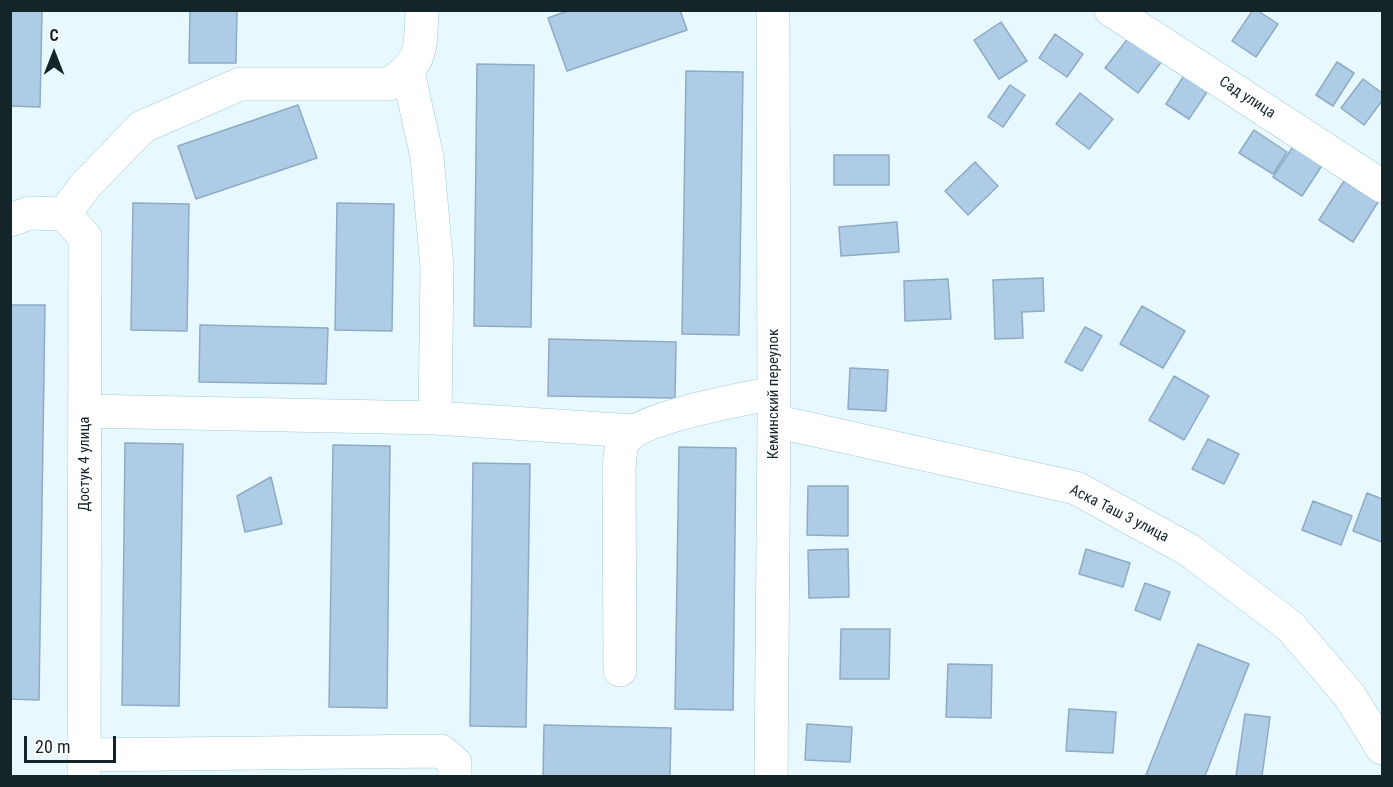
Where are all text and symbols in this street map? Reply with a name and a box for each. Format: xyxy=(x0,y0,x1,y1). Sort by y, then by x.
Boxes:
north arrow xyxy=(24,24,84,84)
text: С xyxy=(49,26,59,45)
street label: Сад улица xyxy=(1215,73,1279,123)
street label: Кеминский переулок xyxy=(765,329,783,459)
street label: Достук 4 улица xyxy=(76,417,94,511)
street label: Аска Таш 3 улица xyxy=(1066,481,1172,547)
scale bar xyxy=(27,724,118,762)
text: 20 m xyxy=(35,736,70,757)

